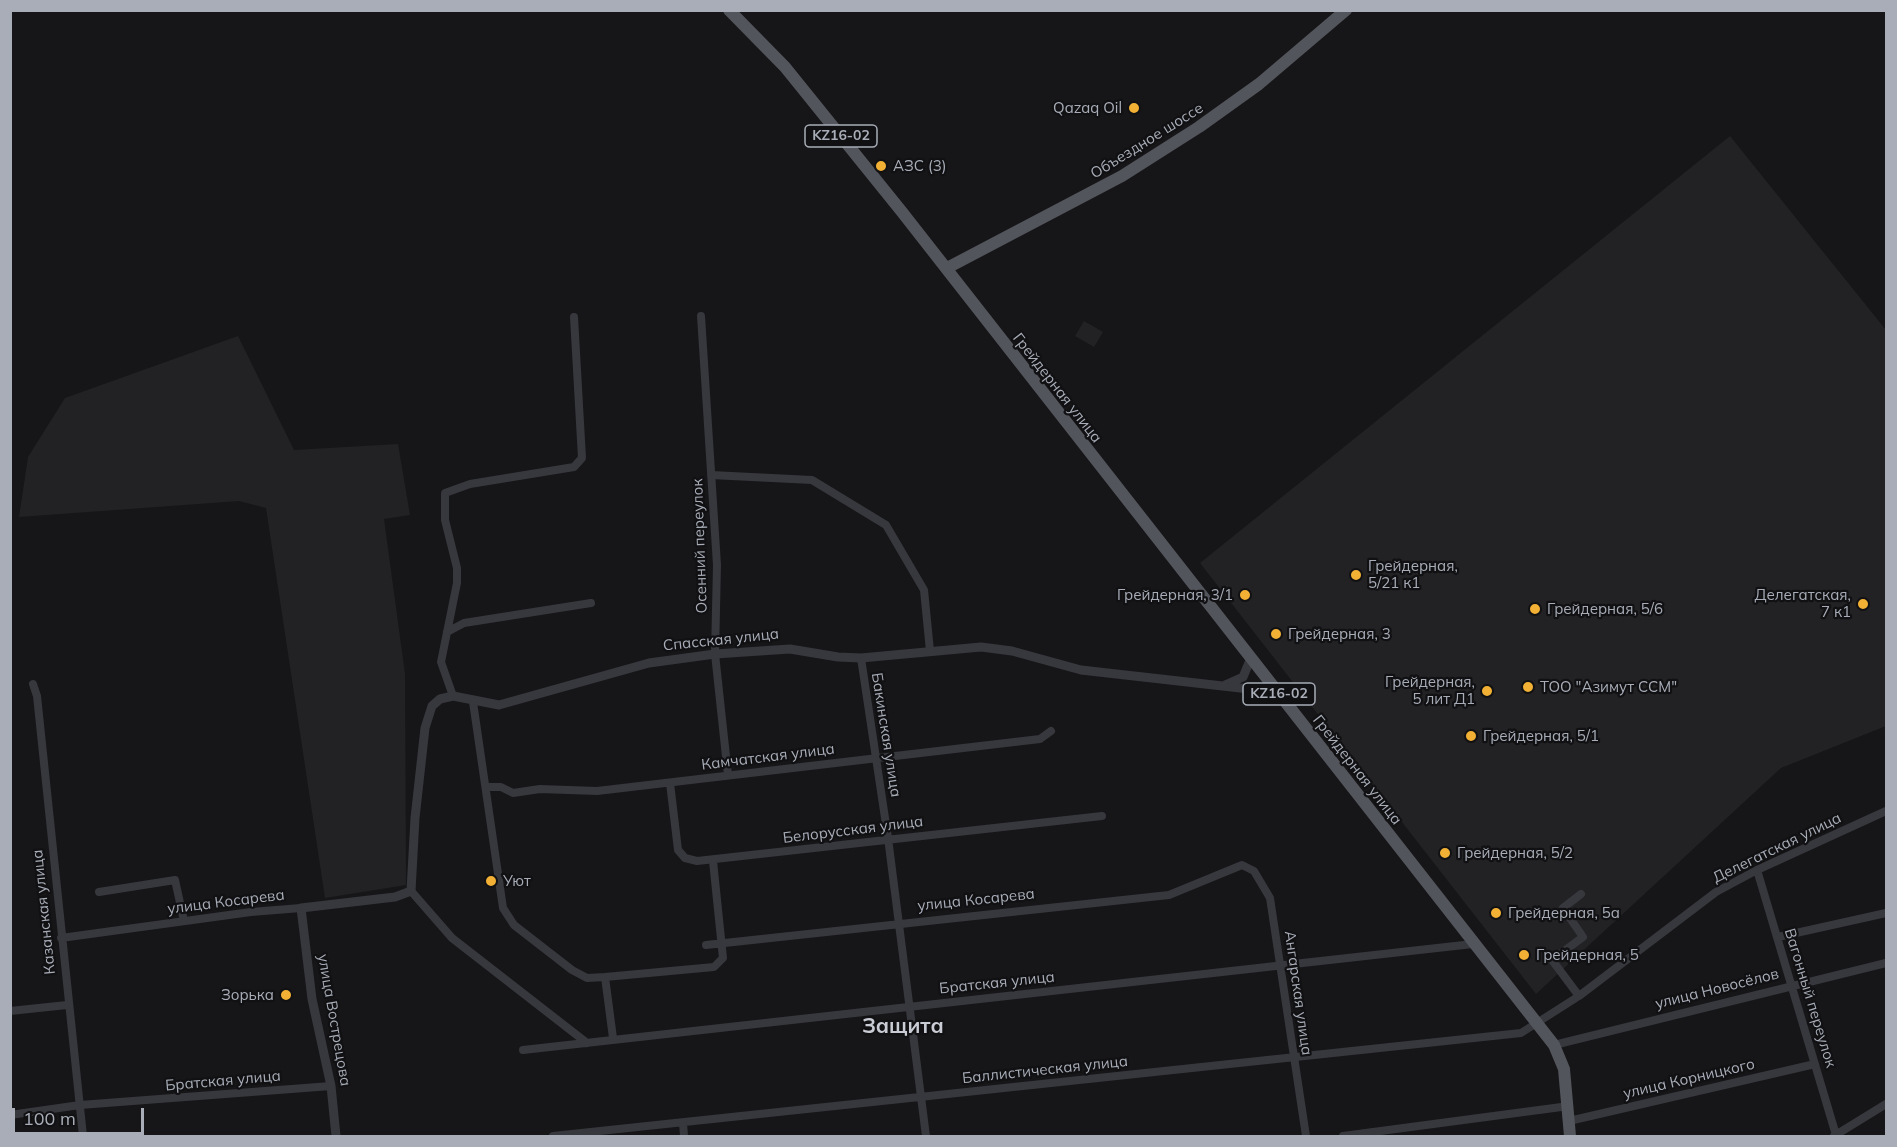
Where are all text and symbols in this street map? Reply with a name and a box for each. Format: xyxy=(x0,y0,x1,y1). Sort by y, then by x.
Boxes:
place label: Qazaq Oil xyxy=(1053,99,1122,117)
street label: Объездное шоссе xyxy=(1087,99,1207,183)
marker: Qazaq Oil xyxy=(1127,101,1141,115)
road number: KZ16-02 xyxy=(805,125,877,147)
place label: АЗС (3) xyxy=(893,157,947,175)
marker: АЗС (3) xyxy=(874,159,888,173)
street label: Грейдерная улица xyxy=(1009,330,1105,446)
street label: Осенний переулок xyxy=(689,478,711,614)
place label: Грейдерная, 5/21 к1 xyxy=(1368,557,1458,592)
marker: Грейдерная, 5/21 к1 xyxy=(1349,568,1363,582)
place label: Грейдерная, 3/1 xyxy=(1117,586,1233,604)
place label: Делегатская, 7 к1 xyxy=(1754,586,1851,621)
marker: Грейдерная, 3/1 xyxy=(1238,588,1252,602)
marker: Делегатская, 7 к1 xyxy=(1856,597,1870,611)
place label: Грейдерная, 5/6 xyxy=(1547,600,1663,618)
marker: Грейдерная, 5/6 xyxy=(1528,602,1542,616)
street label: Спасская улица xyxy=(662,625,780,655)
place label: Грейдерная, 3 xyxy=(1288,625,1391,643)
marker: Грейдерная, 3 xyxy=(1269,627,1283,641)
street label: Бакинская улица xyxy=(867,671,905,799)
place label: Грейдерная, 5 лит Д1 xyxy=(1385,673,1475,708)
place label: ТОО "Азимут ССМ" xyxy=(1540,678,1677,696)
marker: ТОО "Азимут ССМ" xyxy=(1521,680,1535,694)
road number: KZ16-02 xyxy=(1243,683,1315,705)
marker: Грейдерная, 5 лит Д1 xyxy=(1480,684,1494,698)
street label: Грейдерная улица xyxy=(1309,712,1405,828)
place label: Грейдерная, 5/1 xyxy=(1483,727,1599,745)
marker: Грейдерная, 5/1 xyxy=(1464,729,1478,743)
street label: Камчатская улица xyxy=(700,740,836,774)
street label: Делегатская улица xyxy=(1710,809,1844,887)
street label: Белорусская улица xyxy=(782,812,924,848)
place label: Грейдерная, 5/2 xyxy=(1457,844,1573,862)
marker: Грейдерная, 5/2 xyxy=(1438,846,1452,860)
street label: Казанская улица xyxy=(28,849,60,975)
place label: Уют xyxy=(503,872,531,890)
marker: Уют xyxy=(484,874,498,888)
street label: улица Косарева xyxy=(916,885,1036,915)
street label: улица Косарева xyxy=(166,886,286,918)
place label: Грейдерная, 5а xyxy=(1508,904,1620,922)
marker: Грейдерная, 5а xyxy=(1489,906,1503,920)
street label: Вагонный переулок xyxy=(1780,926,1840,1070)
street label: Ангарская улица xyxy=(1280,930,1316,1056)
place label: Грейдерная, 5 xyxy=(1536,946,1639,964)
marker: Грейдерная, 5 xyxy=(1517,948,1531,962)
street label: улица Вострецова xyxy=(314,953,354,1087)
street label: улица Новосёлов xyxy=(1653,965,1781,1013)
street label: Братская улица xyxy=(938,968,1056,998)
place label: Зорька xyxy=(221,986,274,1004)
marker: Зорька xyxy=(279,988,293,1002)
district label: Защита xyxy=(862,1014,944,1040)
street label: Баллистическая улица xyxy=(961,1052,1129,1088)
street label: улица Корницкого xyxy=(1621,1055,1757,1103)
street label: Братская улица xyxy=(164,1067,282,1095)
scale bar xyxy=(15,1096,147,1134)
text: 100 m xyxy=(23,1107,76,1130)

